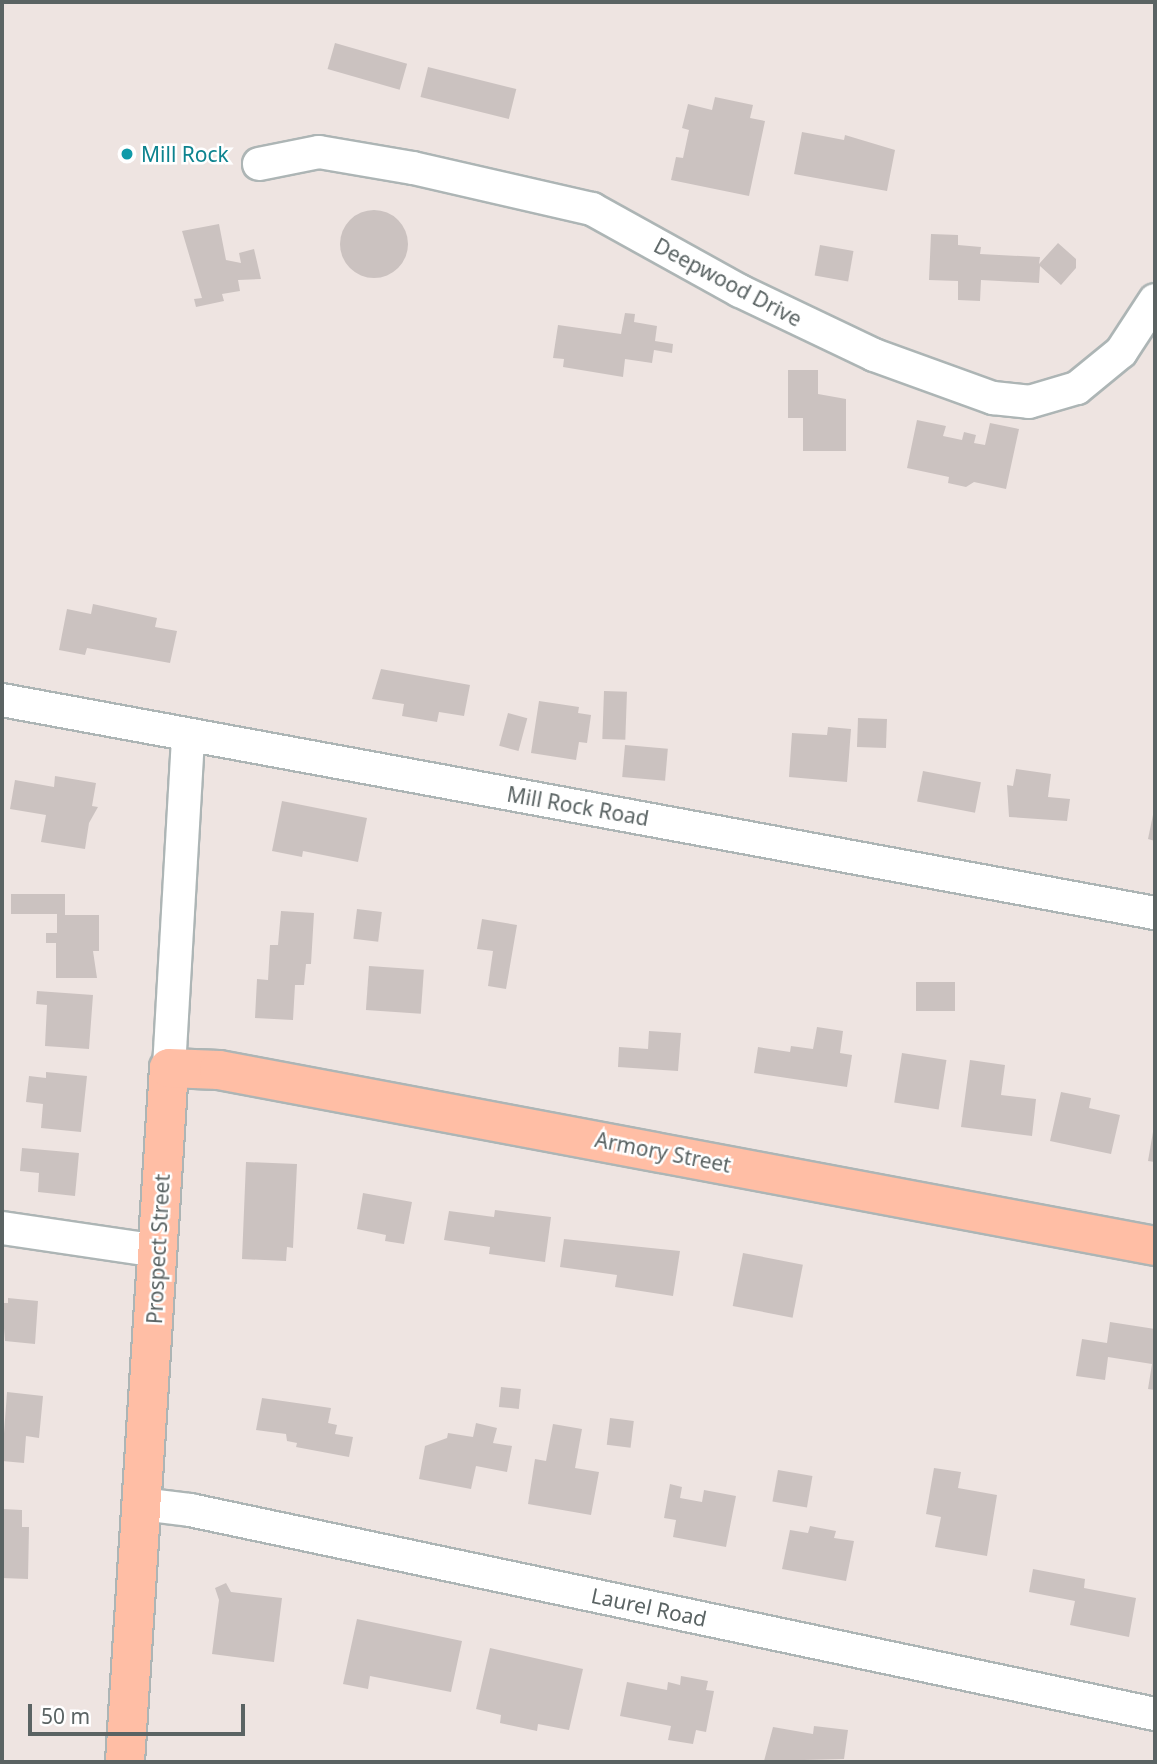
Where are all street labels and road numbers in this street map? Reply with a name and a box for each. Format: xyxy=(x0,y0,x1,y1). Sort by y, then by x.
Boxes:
street label: Deepwood Drive xyxy=(650,232,806,332)
street label: Mill Rock Road xyxy=(505,781,651,831)
street label: Armory Street xyxy=(593,1126,733,1178)
street label: Prospect Street xyxy=(141,1173,175,1325)
street label: Laurel Road xyxy=(589,1582,709,1632)

